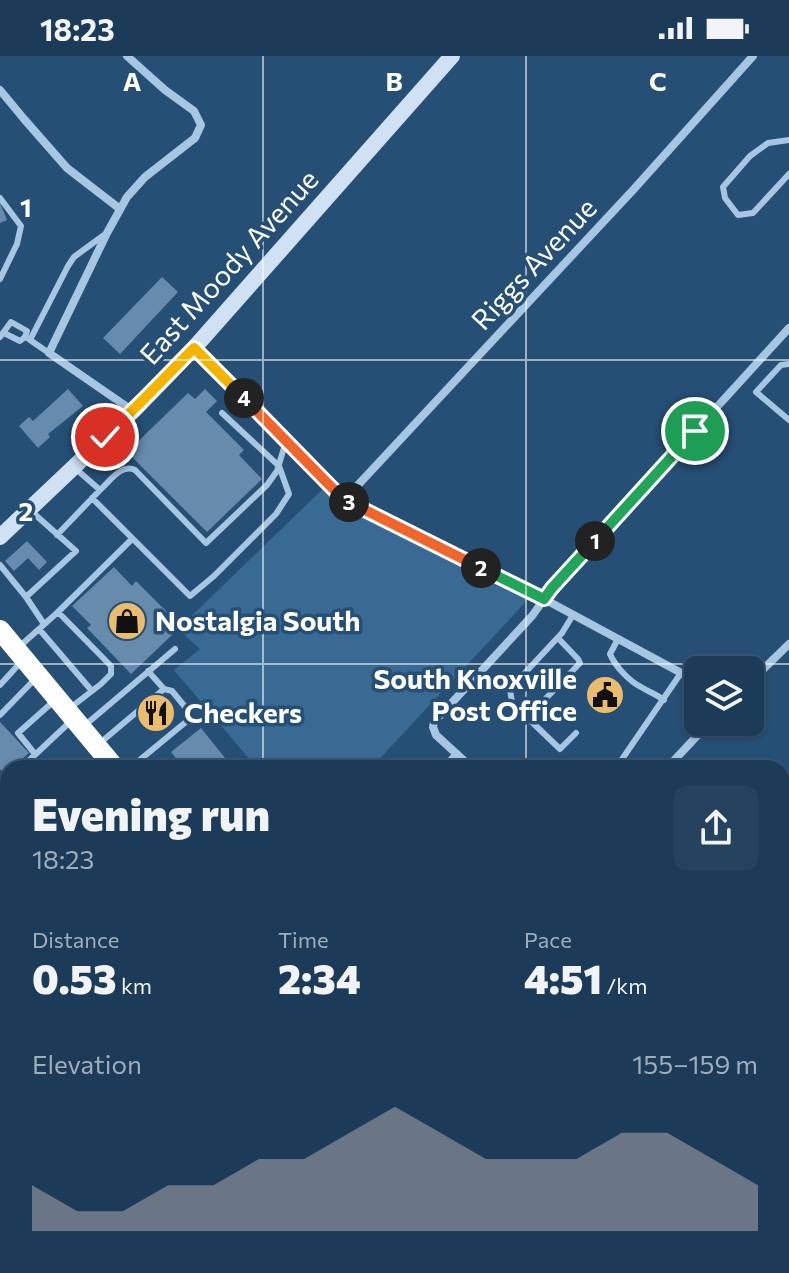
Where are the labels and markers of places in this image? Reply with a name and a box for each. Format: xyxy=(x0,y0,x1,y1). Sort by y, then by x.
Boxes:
pin: 4 xyxy=(224,378,264,418)
pin xyxy=(661,397,729,465)
pin xyxy=(71,403,139,471)
pin: 3 xyxy=(329,482,369,522)
pin: 1 xyxy=(575,521,615,561)
pin: 2 xyxy=(461,548,501,588)
shop icon: Nostalgia South xyxy=(106,600,148,642)
place label: Nostalgia South xyxy=(155,603,360,637)
place label: South Knoxville Post Office xyxy=(373,661,577,727)
public building icon: South Knoxville Post Office xyxy=(584,674,626,716)
restaurant icon: Checkers xyxy=(135,692,177,734)
place label: Checkers xyxy=(184,695,302,729)

